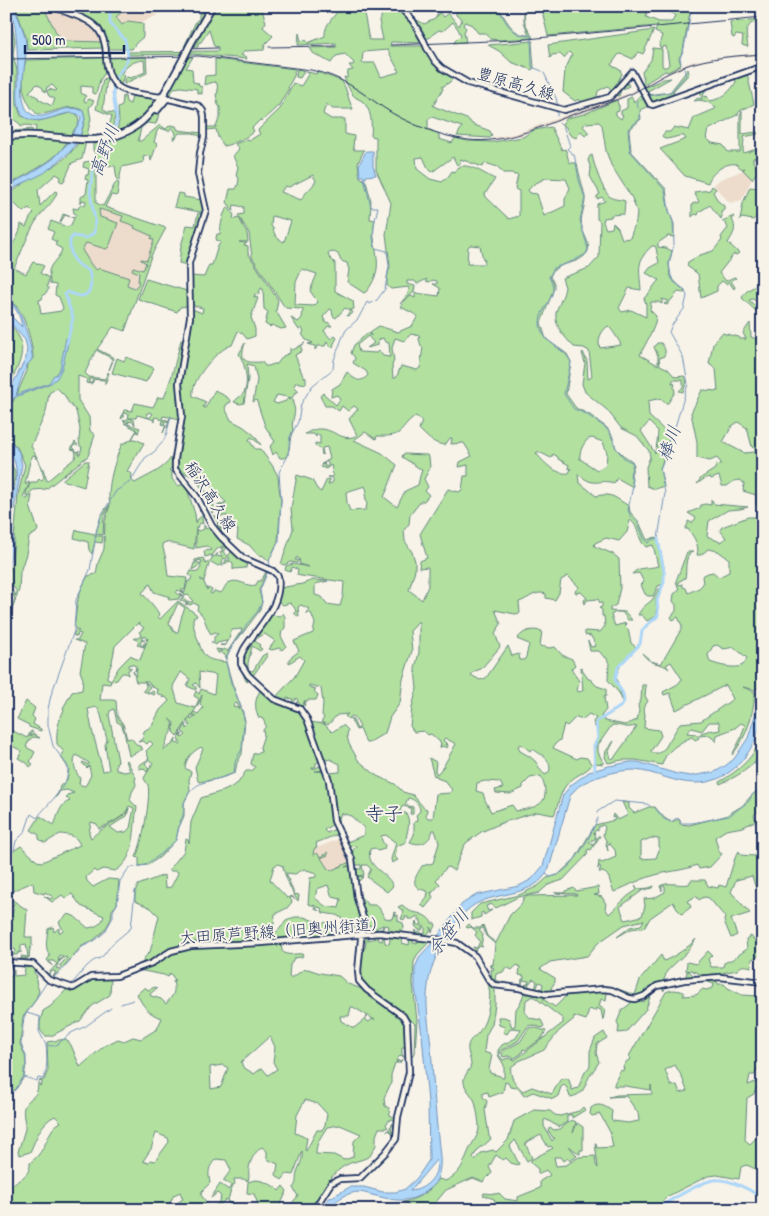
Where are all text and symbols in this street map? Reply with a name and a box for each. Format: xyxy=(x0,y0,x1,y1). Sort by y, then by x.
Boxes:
scale bar xyxy=(25,22,124,54)
text: 500 m xyxy=(32,29,65,50)
street label: 豊原高久線 xyxy=(475,61,557,105)
water label: 高野川 xyxy=(83,120,125,180)
water label: 棒川 xyxy=(652,422,686,464)
street label: 稲沢高久線 xyxy=(180,456,242,536)
district label: 寺子 xyxy=(365,800,403,826)
water label: 余笹川 xyxy=(421,903,475,961)
street label: 大田原芦野線（旧奥州街道） xyxy=(178,912,388,948)

